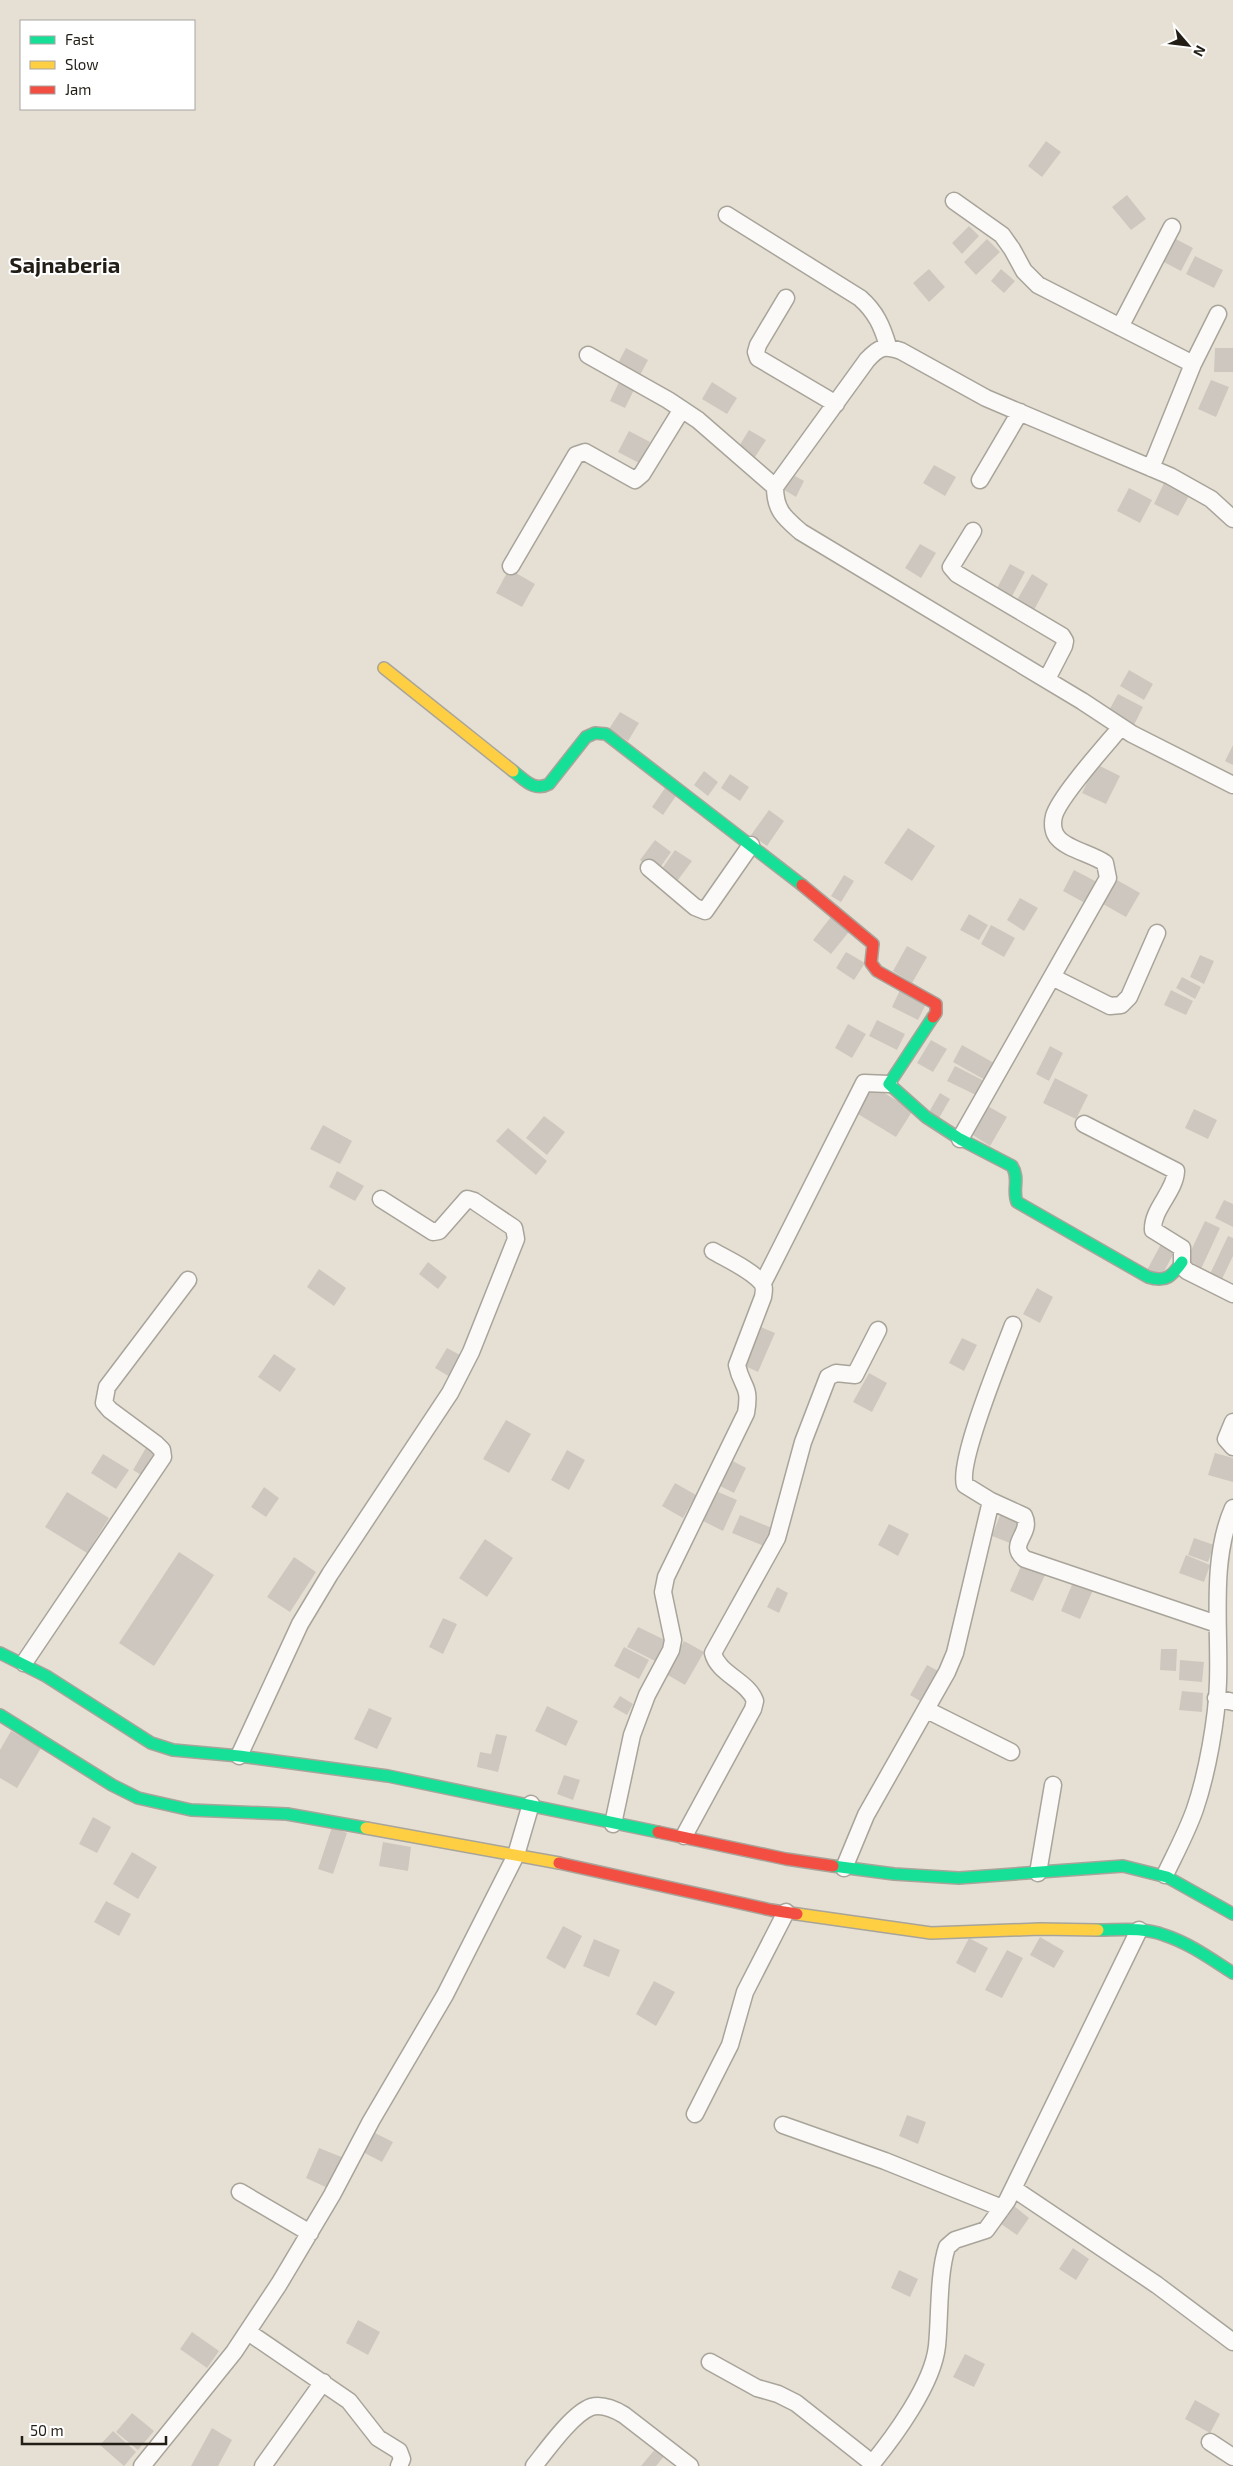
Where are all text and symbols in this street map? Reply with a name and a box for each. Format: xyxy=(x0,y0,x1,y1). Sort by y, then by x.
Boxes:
legend xyxy=(20,20,195,110)
north arrow xyxy=(1163,20,1213,70)
text: Fast xyxy=(65,30,95,48)
text: N xyxy=(1190,43,1210,60)
text: Slow xyxy=(65,55,99,73)
text: Jam xyxy=(65,80,91,98)
district label: Sajnaberia xyxy=(10,251,120,277)
scale bar xyxy=(22,2414,166,2446)
text: 50 m xyxy=(30,2421,64,2439)

